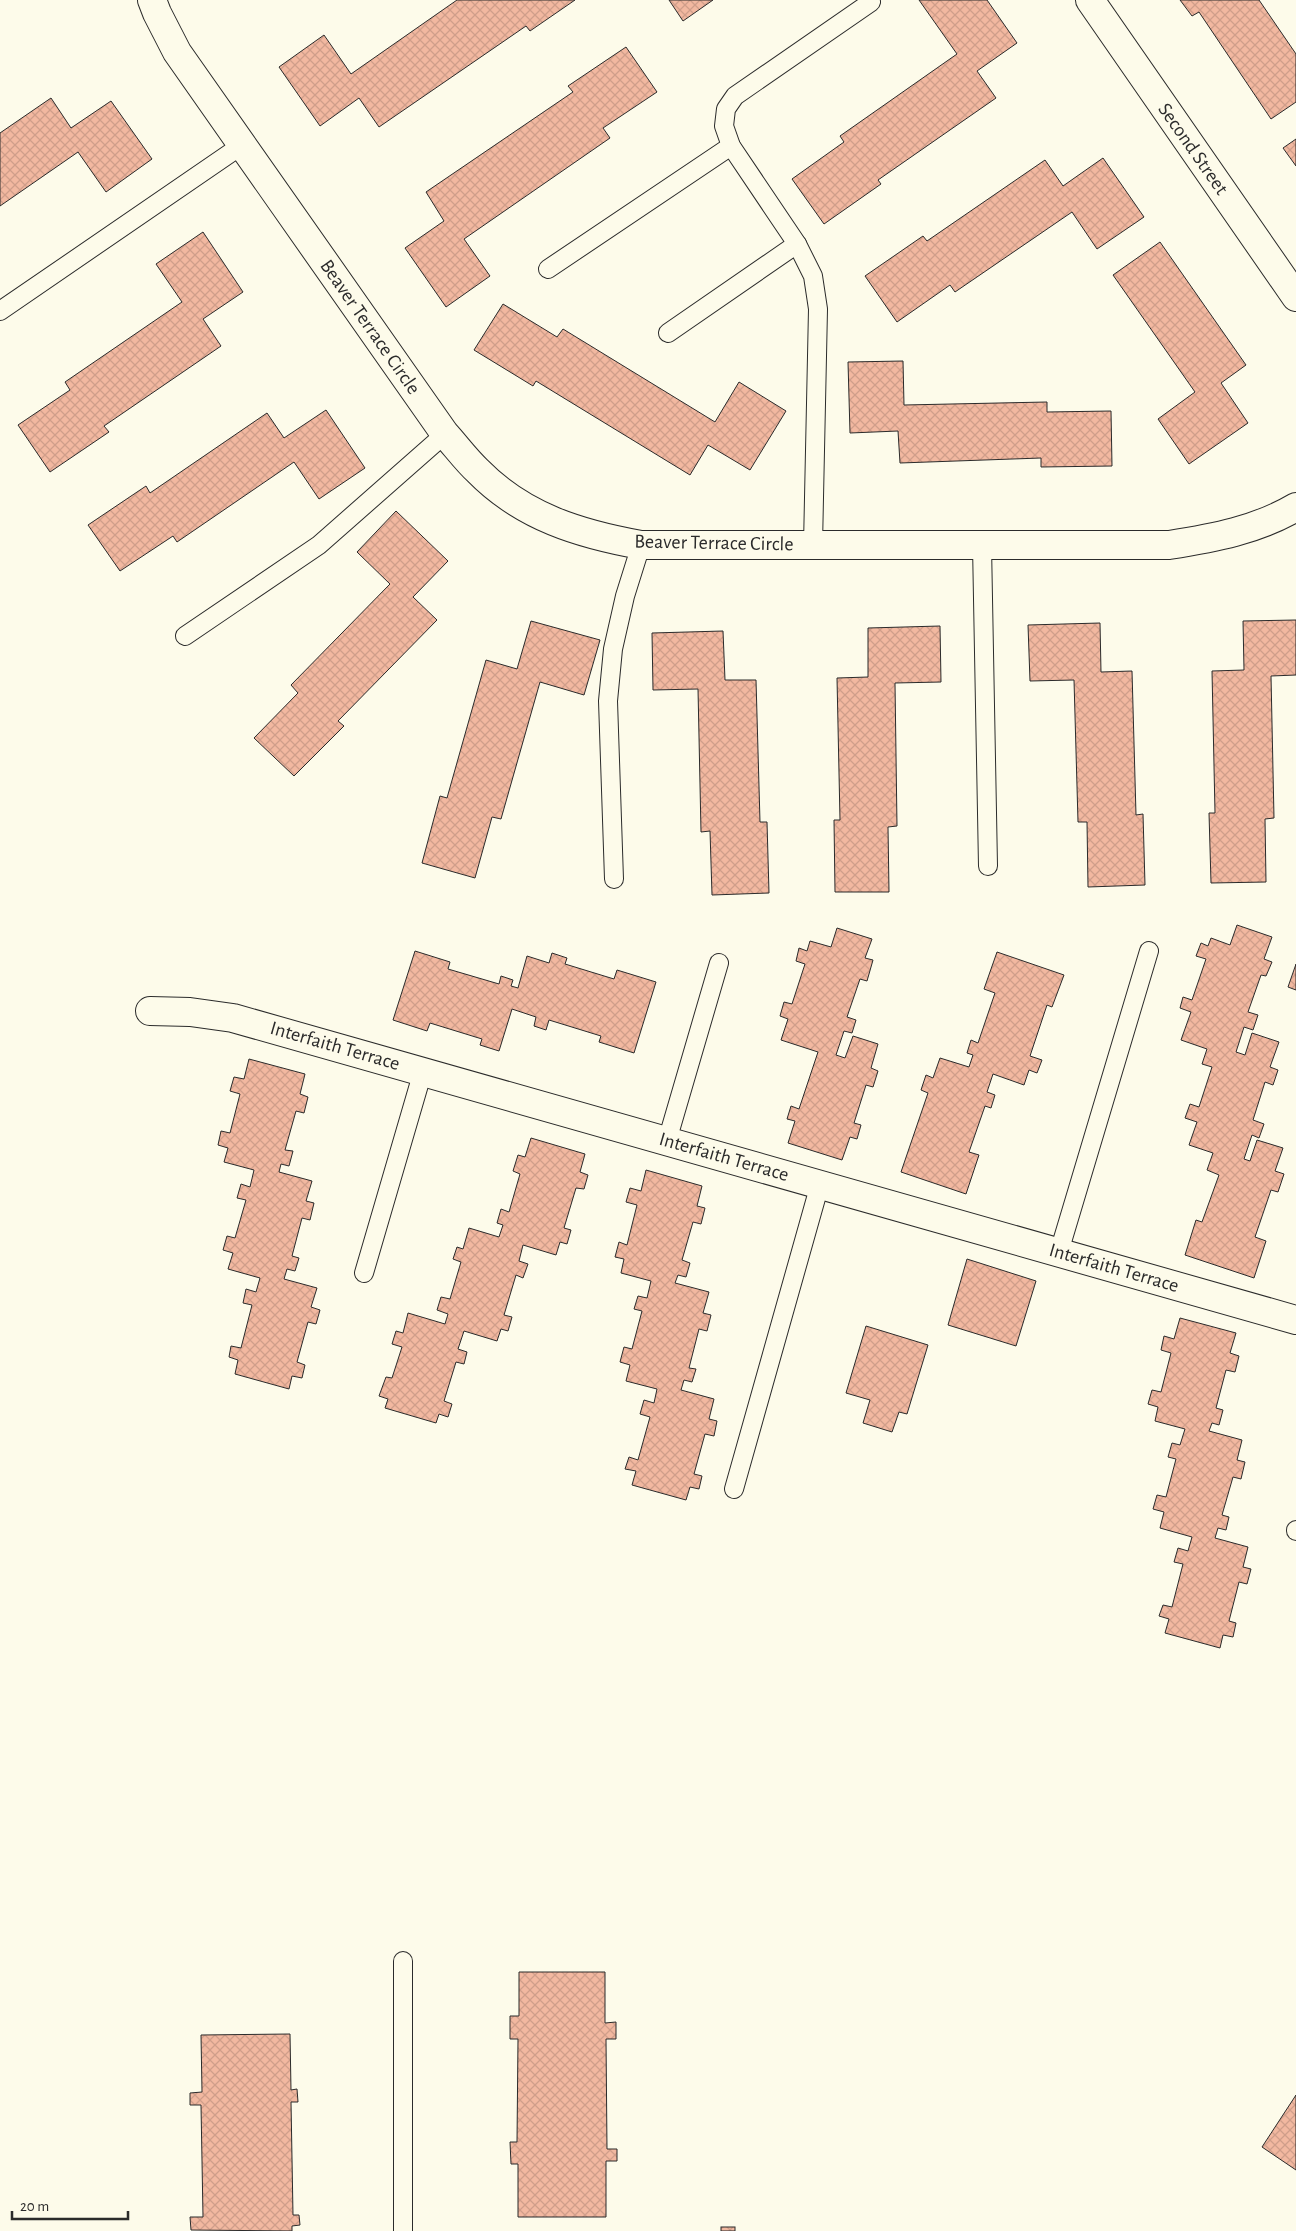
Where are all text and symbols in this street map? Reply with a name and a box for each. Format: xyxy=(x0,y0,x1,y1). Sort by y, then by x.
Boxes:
street label: Second Street xyxy=(1154,100,1232,199)
street label: Beaver Terrace Circle xyxy=(316,256,424,398)
street label: Beaver Terrace Circle xyxy=(634,532,794,554)
street label: Interfaith Terrace xyxy=(268,1018,402,1074)
street label: Interfaith Terrace xyxy=(657,1129,791,1185)
street label: Interfaith Terrace xyxy=(1047,1240,1181,1296)
scale bar xyxy=(12,2188,129,2220)
text: 20 m xyxy=(20,2199,49,2214)

